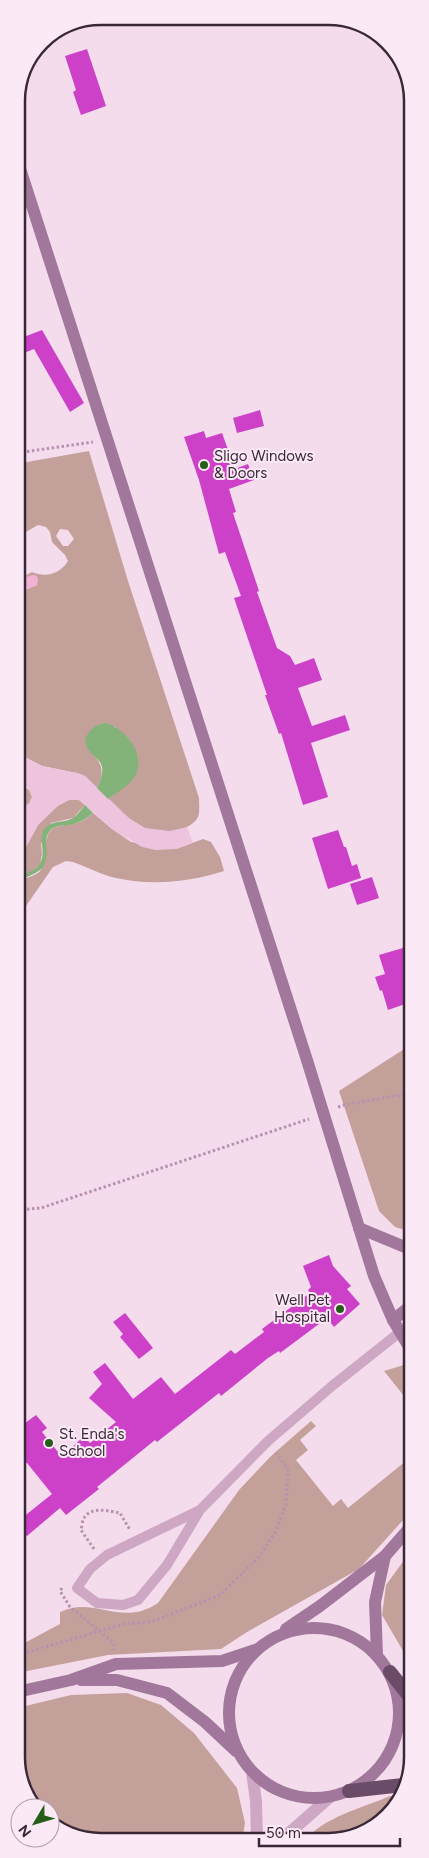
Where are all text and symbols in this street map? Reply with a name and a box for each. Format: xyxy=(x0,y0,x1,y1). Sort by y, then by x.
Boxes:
place label: Sligo Windows & Doors xyxy=(214,447,314,482)
marker: Sligo Windows & Doors xyxy=(198,459,210,471)
place label: Well Pet Hospital xyxy=(274,1291,330,1326)
marker: Well Pet Hospital xyxy=(334,1303,346,1315)
place label: St. Enda's School xyxy=(59,1425,124,1460)
marker: St. Enda's School xyxy=(43,1437,55,1449)
north arrow xyxy=(10,1798,60,1848)
scale bar xyxy=(259,1816,400,1848)
text: N xyxy=(15,1821,35,1840)
text: 50 m xyxy=(266,1824,301,1842)

